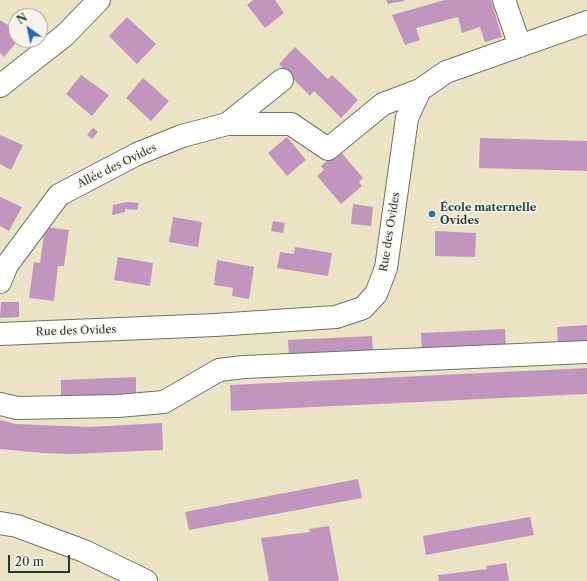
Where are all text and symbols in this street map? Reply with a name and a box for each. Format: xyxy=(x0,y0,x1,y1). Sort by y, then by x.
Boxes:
north arrow xyxy=(8,8,48,48)
text: N xyxy=(14,10,30,27)
street label: Allée des Ovides xyxy=(75,141,159,191)
street label: Rue des Ovides xyxy=(377,191,403,273)
place label: École maternelle Ovides xyxy=(440,201,536,227)
marker: École maternelle Ovides xyxy=(427,209,437,219)
street label: Rue des Ovides xyxy=(36,323,116,339)
scale bar xyxy=(10,547,72,573)
text: 20 m xyxy=(15,554,44,569)

